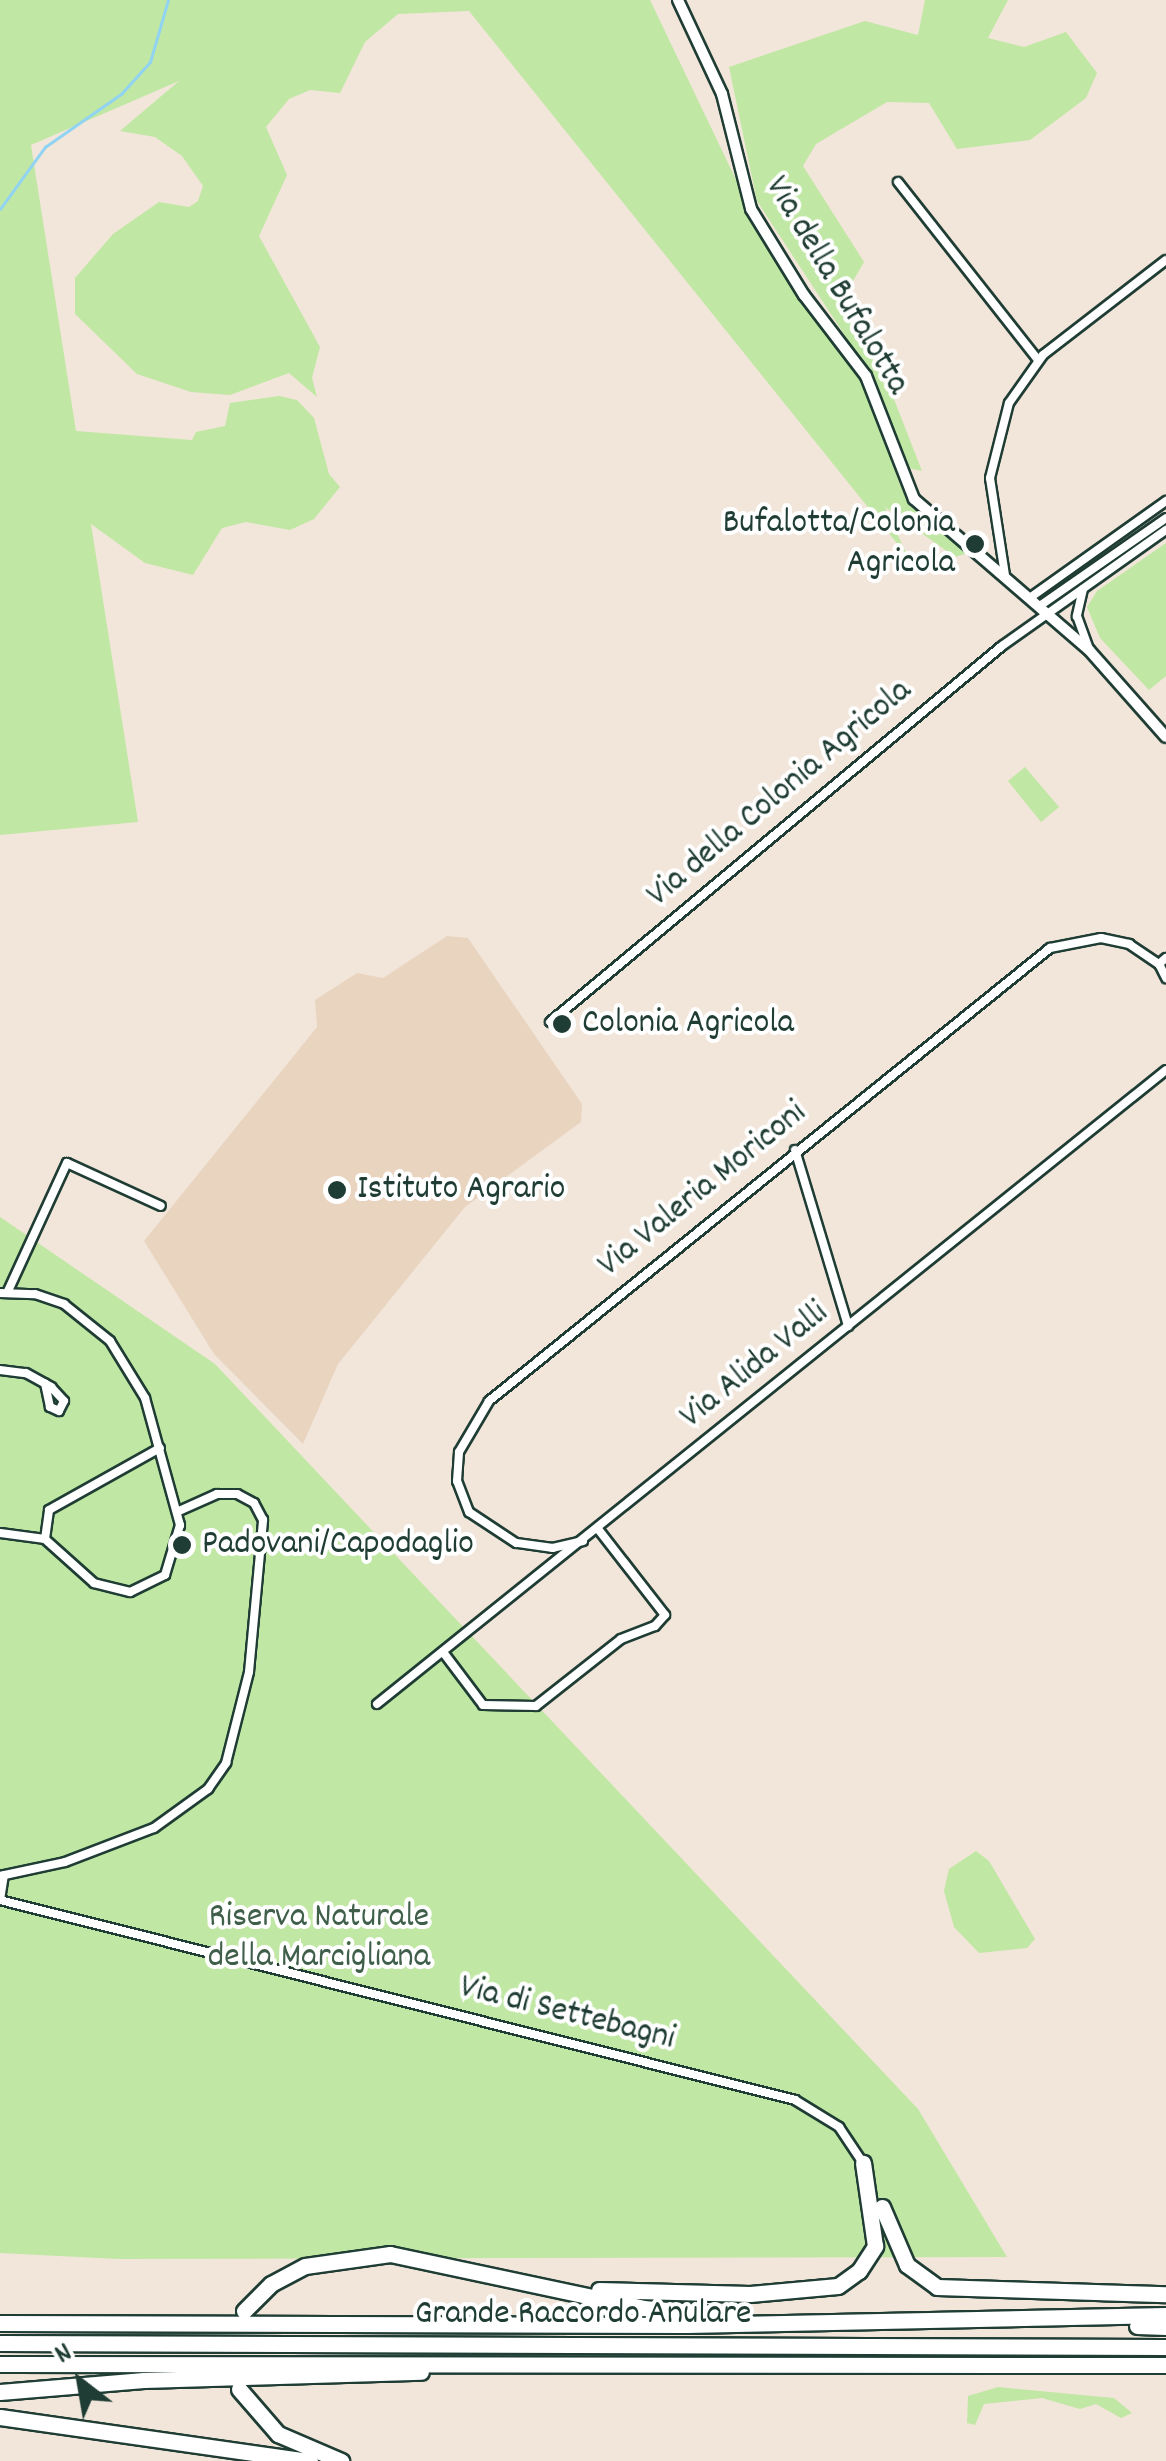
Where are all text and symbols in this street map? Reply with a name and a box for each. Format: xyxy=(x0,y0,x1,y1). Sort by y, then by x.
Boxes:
street label: Via della Bufalotta xyxy=(754,169,918,403)
place label: Bufalotta/Colonia Agricola xyxy=(723,503,955,585)
marker: Bufalotta/Colonia Agricola xyxy=(964,533,986,555)
street label: Via della Colonia Agricola xyxy=(639,671,921,917)
place label: Colonia Agricola xyxy=(582,1003,794,1045)
marker: Colonia Agricola xyxy=(551,1013,573,1035)
street label: Via Valeria Moriconi xyxy=(590,1093,816,1287)
place label: Istituto Agrario xyxy=(357,1169,565,1211)
marker: Istituto Agrario xyxy=(326,1179,348,1201)
street label: Via Alida Valli xyxy=(672,1293,838,1439)
place label: Padovani/Capodaglio xyxy=(202,1524,474,1566)
marker: Padovani/Capodaglio xyxy=(171,1534,193,1556)
park label: Riserva Naturale della Marcigliana xyxy=(208,1897,430,1979)
street label: Via di Settebagni xyxy=(455,1967,679,2061)
street label: Grande Raccordo Anulare xyxy=(415,2294,751,2336)
north arrow xyxy=(30,2331,130,2431)
text: N xyxy=(48,2335,81,2376)

